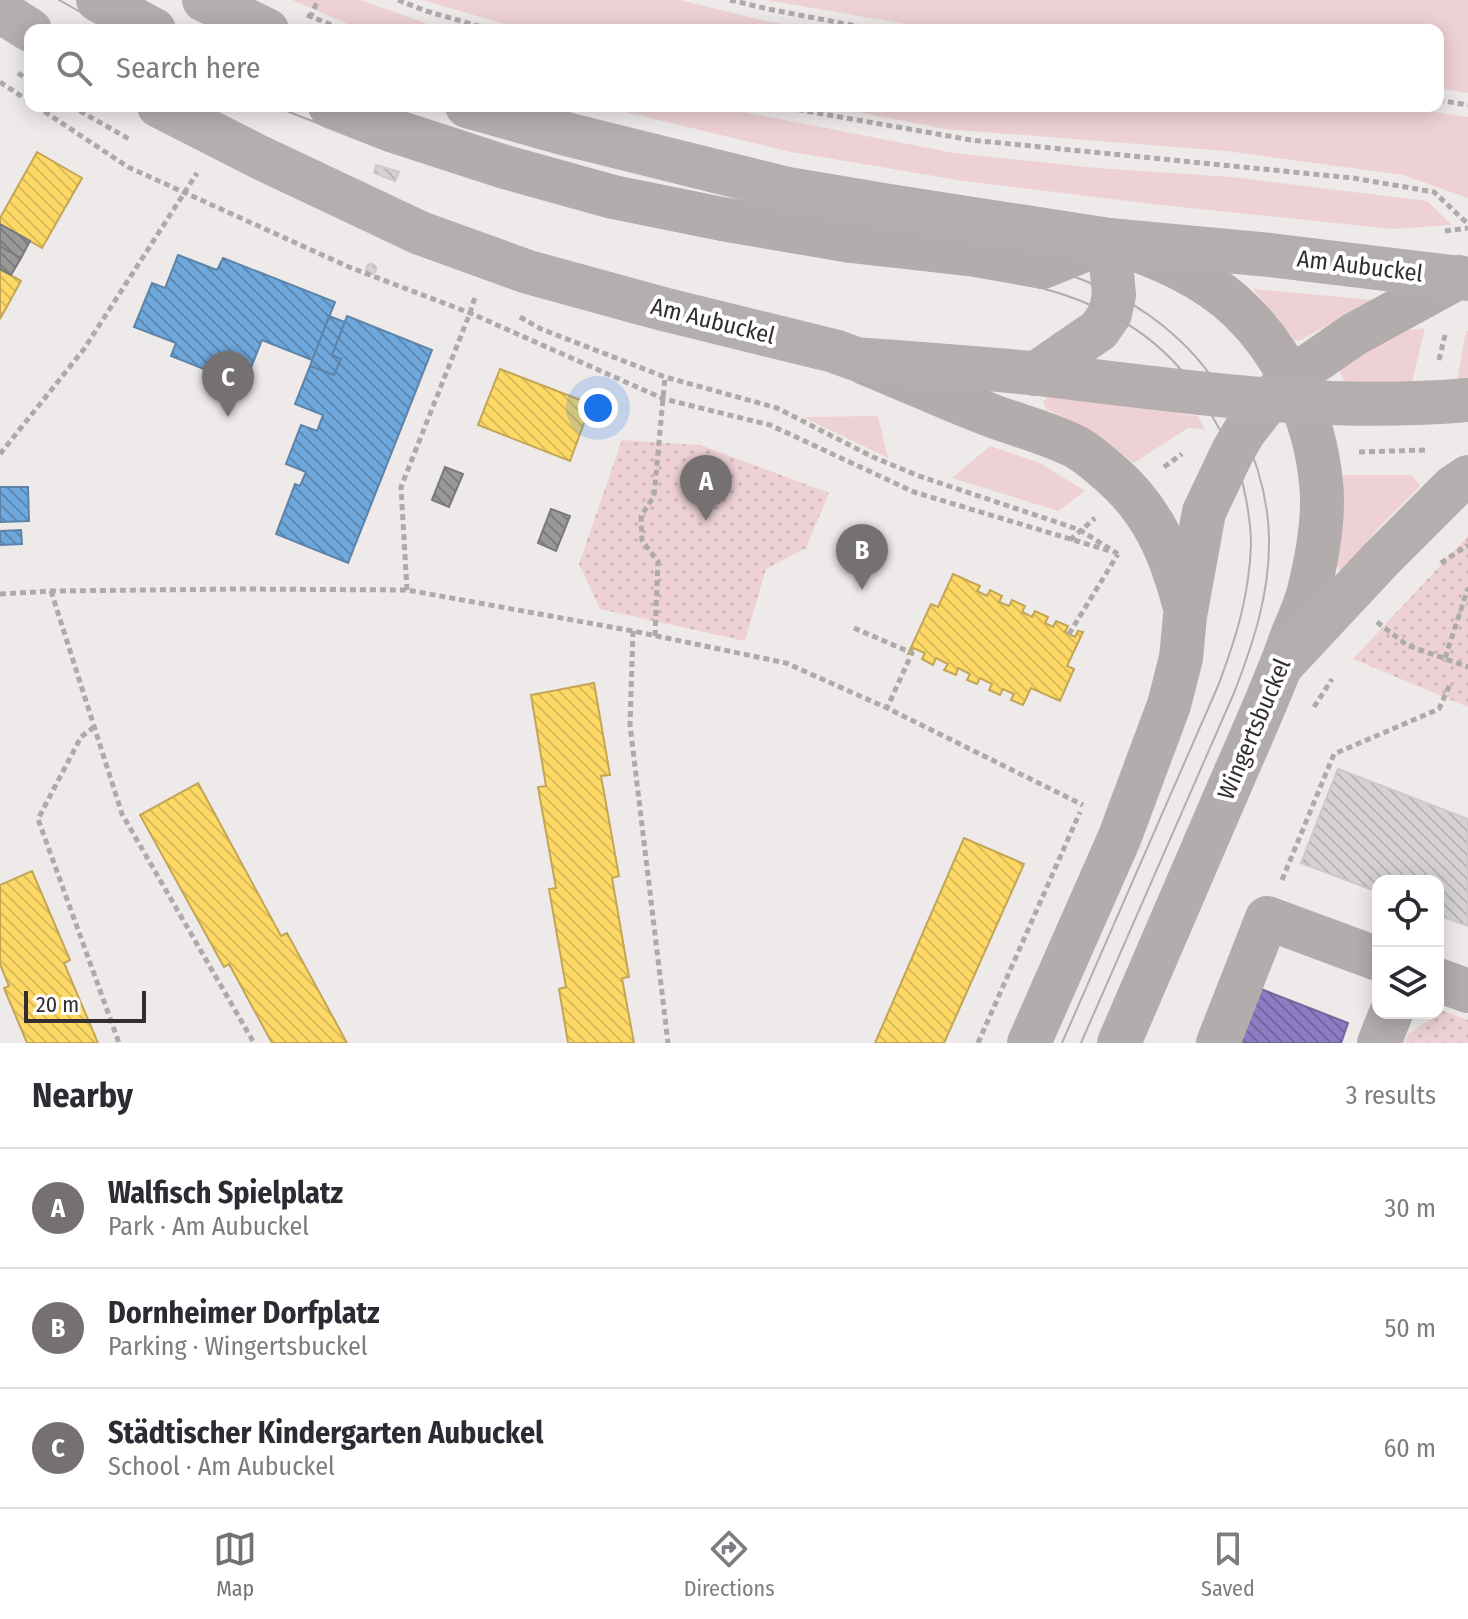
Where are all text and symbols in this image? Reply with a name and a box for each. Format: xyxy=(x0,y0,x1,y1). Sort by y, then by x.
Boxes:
search box xyxy=(24,24,1444,112)
icon: search xyxy=(52,46,96,90)
text: Search here xyxy=(116,50,261,86)
street label: Am Aubuckel xyxy=(1295,244,1425,288)
street label: Am Aubuckel xyxy=(648,292,778,350)
pin: C xyxy=(202,351,254,417)
your location xyxy=(578,388,618,428)
pin: A xyxy=(680,455,732,521)
pin: B xyxy=(836,524,888,590)
street label: Wingertsbuckel xyxy=(1212,654,1296,804)
map controls xyxy=(1372,875,1444,1019)
button: locate xyxy=(1372,875,1444,947)
button: layers xyxy=(1372,947,1444,1019)
scale bar xyxy=(24,987,146,1023)
text: 20 m xyxy=(36,991,79,1018)
text: Nearby xyxy=(32,1075,133,1116)
text: 3 results xyxy=(1346,1080,1436,1111)
text: Walfisch Spielplatz xyxy=(108,1175,343,1211)
text: A xyxy=(51,1193,65,1224)
text: 30 m xyxy=(1385,1193,1436,1224)
text: Park · Am Aubuckel xyxy=(108,1211,309,1242)
text: Dornheimer Dorfplatz xyxy=(108,1295,380,1331)
text: B xyxy=(51,1313,65,1344)
text: 50 m xyxy=(1384,1313,1436,1344)
text: Parking · Wingertsbuckel xyxy=(108,1331,368,1362)
text: Städtischer Kindergarten Aubuckel xyxy=(108,1415,543,1451)
text: C xyxy=(51,1433,65,1464)
text: 60 m xyxy=(1383,1433,1436,1464)
text: School · Am Aubuckel xyxy=(108,1451,335,1482)
tab: Map xyxy=(213,1527,257,1602)
tab: Directions xyxy=(684,1527,775,1602)
tab: Saved xyxy=(1201,1527,1255,1602)

